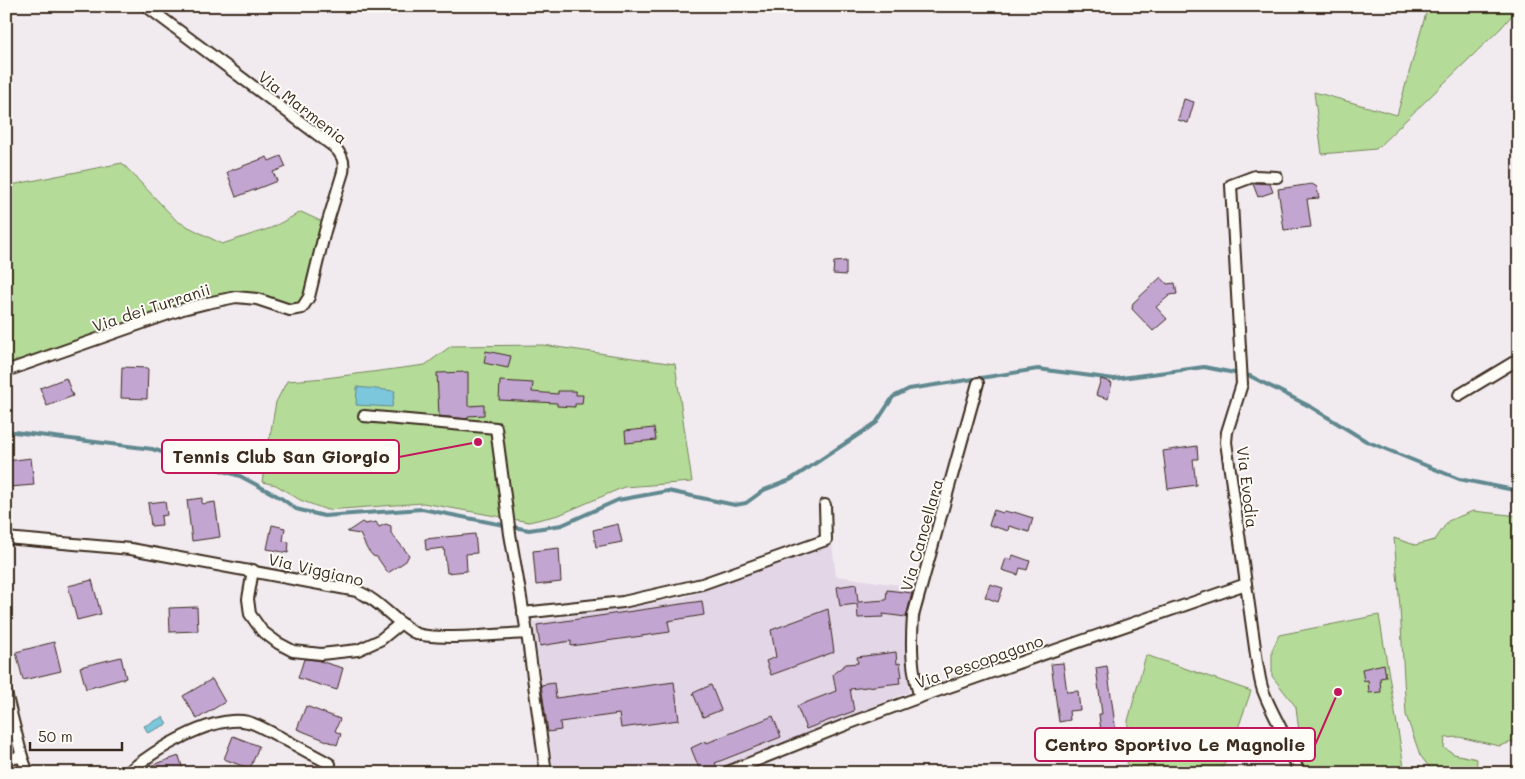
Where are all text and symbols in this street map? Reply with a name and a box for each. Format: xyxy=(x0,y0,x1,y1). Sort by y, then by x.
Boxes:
street label: Via Marmenia xyxy=(254,66,352,148)
street label: Via dei Turranii xyxy=(89,278,213,336)
callout: Tennis Club San Giorgio xyxy=(162,440,399,473)
text: Tennis Club San Giorgio xyxy=(172,444,390,468)
street label: Via Evodia xyxy=(1233,445,1263,529)
street label: Via Cancellara xyxy=(895,476,947,594)
street label: Via Viggiano xyxy=(266,548,366,590)
street label: Via Pescopagano xyxy=(912,629,1046,693)
scale bar xyxy=(30,719,122,751)
text: 50 m xyxy=(38,726,73,746)
callout: Centro Sportivo Le Magnolie xyxy=(1035,728,1315,761)
text: Centro Sportivo Le Magnolie xyxy=(1045,732,1305,756)

